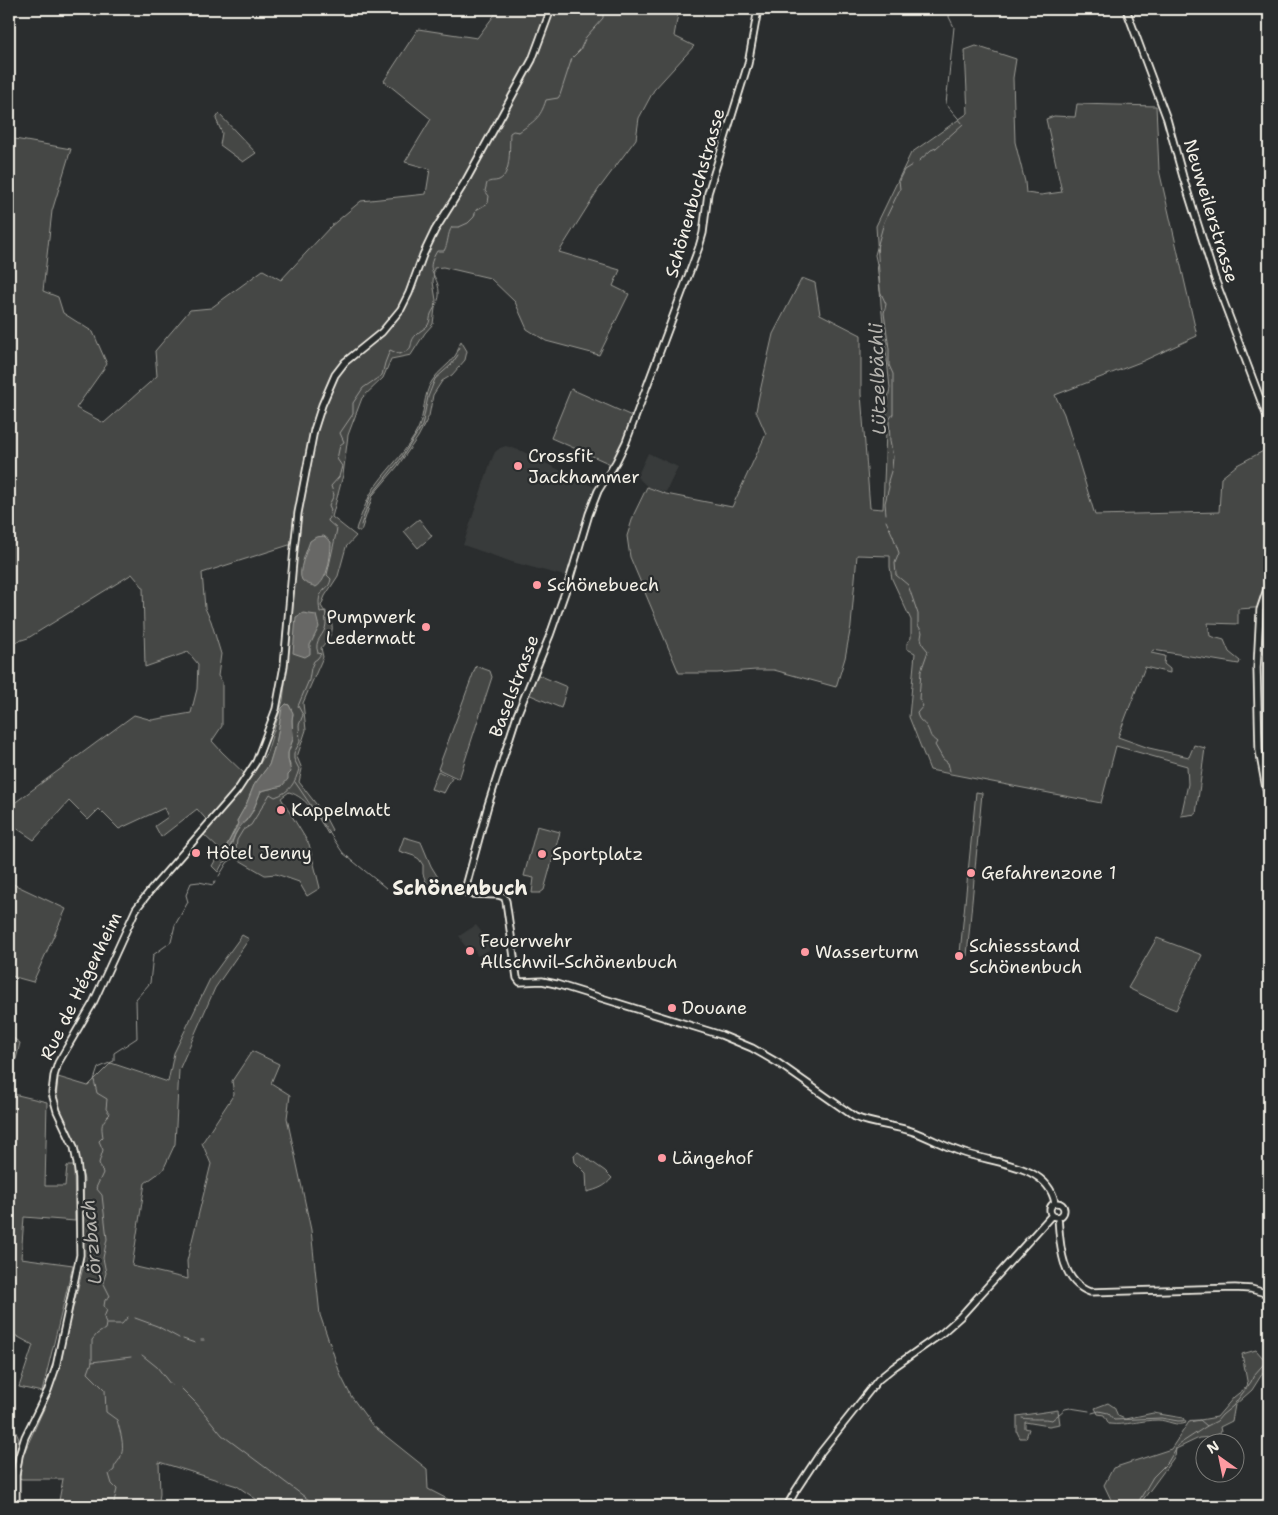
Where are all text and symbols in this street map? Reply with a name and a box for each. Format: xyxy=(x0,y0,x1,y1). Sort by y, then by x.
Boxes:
street label: Schönenbuchstrasse xyxy=(659,106,731,280)
street label: Neuweilerstrasse xyxy=(1178,136,1244,286)
water label: Lützelbächli xyxy=(863,322,892,436)
place label: Crossfit Jackhammer xyxy=(528,444,640,489)
marker: Crossfit Jackhammer xyxy=(512,460,524,472)
place label: Schönebuech xyxy=(547,573,659,597)
marker: Schönebuech xyxy=(531,579,543,591)
place label: Pumpwerk Ledermatt xyxy=(326,605,416,650)
marker: Pumpwerk Ledermatt xyxy=(420,621,432,633)
street label: Baselstrasse xyxy=(483,631,545,741)
place label: Kappelmatt xyxy=(291,798,391,822)
marker: Kappelmatt xyxy=(275,804,287,816)
place label: Hôtel Jenny xyxy=(206,841,312,865)
place label: Sportplatz xyxy=(552,842,643,866)
marker: Hôtel Jenny xyxy=(190,847,202,859)
marker: Sportplatz xyxy=(536,848,548,860)
place label: Gefahrenzone 1 xyxy=(981,861,1116,885)
marker: Gefahrenzone 1 xyxy=(965,867,977,879)
district label: Schönenbuch xyxy=(392,875,528,901)
street label: Rue de Hégenheim xyxy=(35,908,127,1064)
place label: Feuerwehr Allschwil-Schönenbuch xyxy=(480,929,677,974)
place label: Schiessstand Schönenbuch xyxy=(969,934,1082,979)
place label: Wasserturm xyxy=(815,940,919,964)
marker: Feuerwehr Allschwil-Schönenbuch xyxy=(464,945,476,957)
marker: Wasserturm xyxy=(799,946,811,958)
marker: Schiessstand Schönenbuch xyxy=(953,950,965,962)
place label: Douane xyxy=(682,996,747,1020)
marker: Douane xyxy=(666,1002,678,1014)
place label: Längehof xyxy=(672,1146,753,1170)
marker: Längehof xyxy=(656,1152,668,1164)
water label: Lörzbach xyxy=(75,1198,108,1286)
north arrow xyxy=(1196,1432,1246,1482)
text: N xyxy=(1203,1437,1222,1458)

